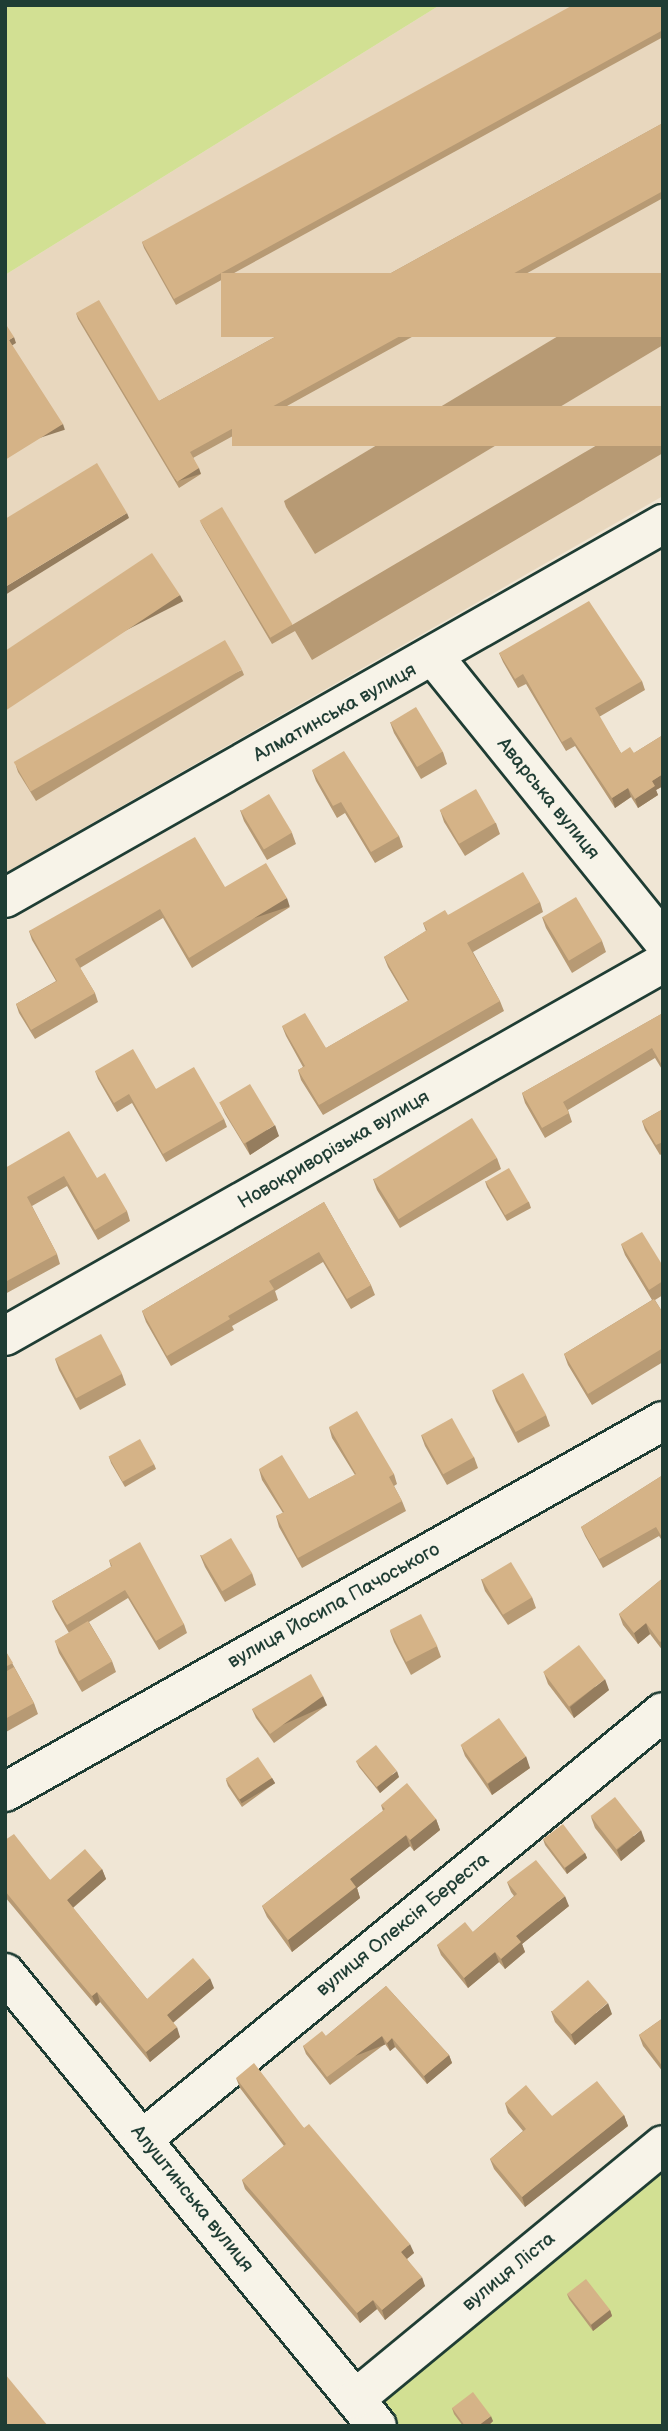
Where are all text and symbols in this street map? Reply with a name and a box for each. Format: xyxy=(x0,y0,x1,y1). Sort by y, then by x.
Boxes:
street label: Алматинська вулиця xyxy=(249,659,421,767)
street label: Аварська вулиця xyxy=(492,734,604,864)
street label: Новокриворізька вулиця xyxy=(234,1086,434,1214)
street label: вулиця Йосипа Пачоського xyxy=(224,1538,444,1674)
street label: вулиця Олексія Береста xyxy=(312,1848,494,2002)
street label: Алуштинська вулиця xyxy=(126,2121,258,2277)
street label: вулиця Ліста xyxy=(458,2228,560,2316)

